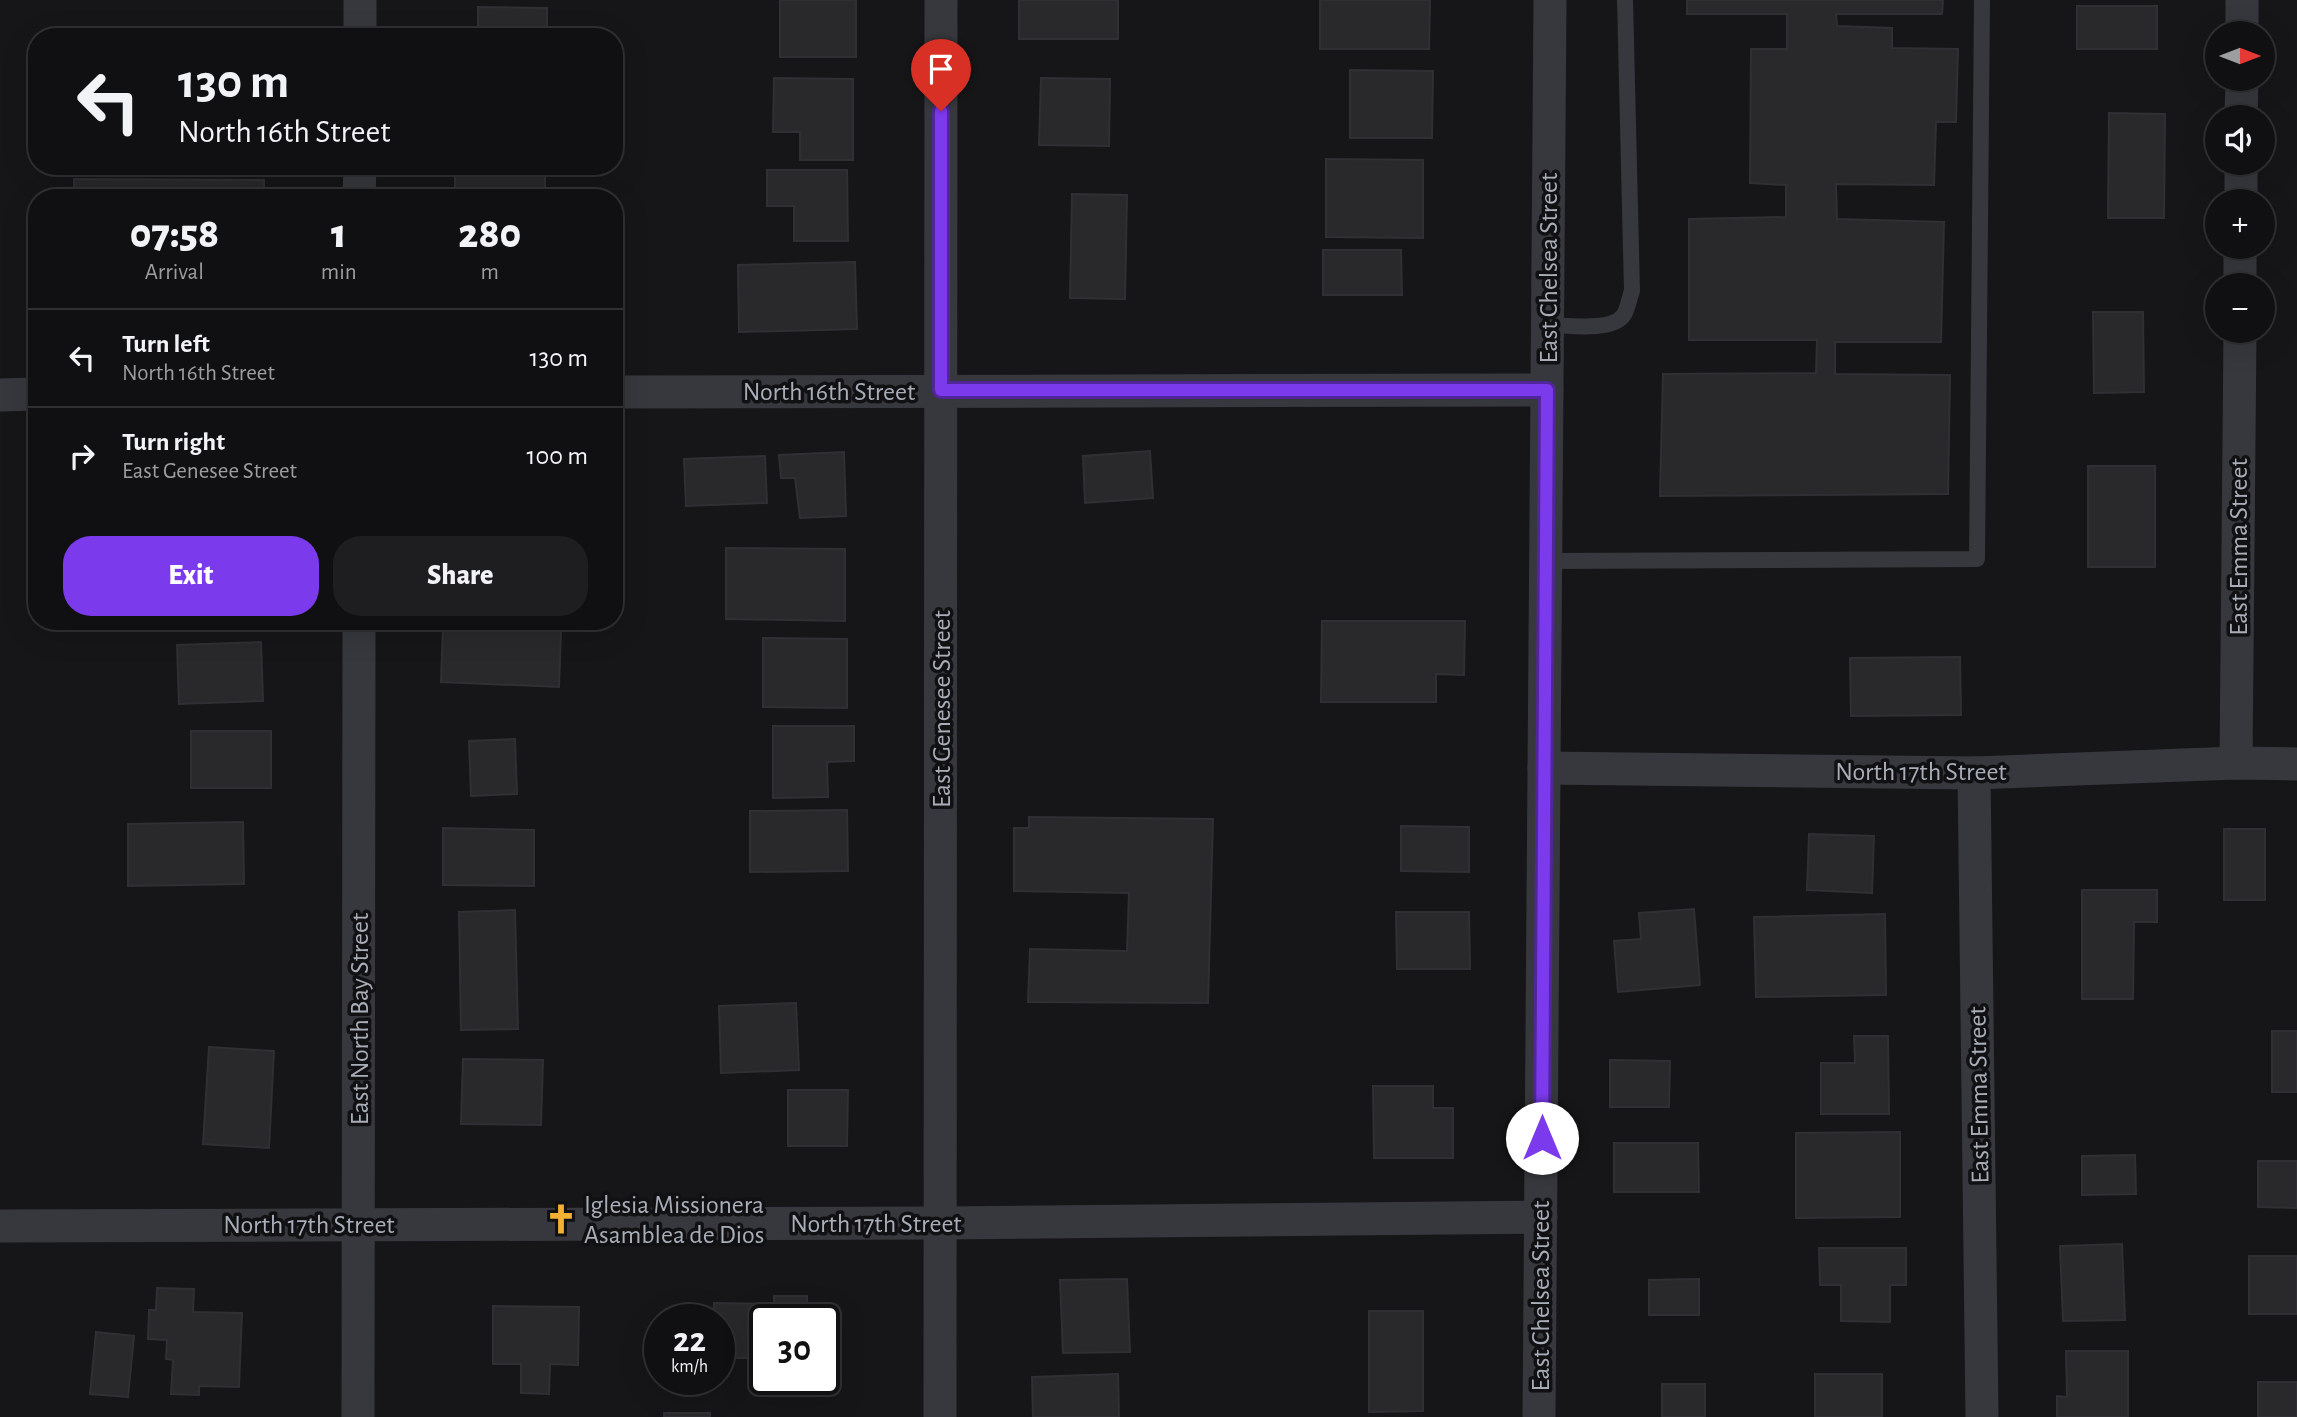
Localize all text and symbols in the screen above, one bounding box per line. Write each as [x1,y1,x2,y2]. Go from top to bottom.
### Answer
north arrow [2205,21,2275,91]
map controls [2205,21,2275,343]
pin [911,39,971,111]
icon: arrive [922,50,960,88]
icon: left [63,56,154,147]
text: 130 m [178,58,289,107]
button: sound [2205,105,2275,175]
text: North 16th Street [178,116,391,148]
street label: East Chelsea Street [1536,173,1562,363]
button: + [2205,189,2275,259]
text: 07:58 [130,213,219,255]
text: 1 [331,213,346,255]
text: 280 [458,213,521,255]
text: Arrival [145,261,204,284]
text: min [321,261,357,284]
text: m [481,261,499,284]
button: − [2205,273,2275,343]
text: Turn left [122,331,210,357]
icon: left [63,339,101,377]
text: 130 m [530,345,588,371]
text: North 16th Street [122,362,275,385]
street label: North 16th Street [743,379,915,405]
text: Turn right [122,429,225,455]
icon: right [63,437,101,475]
text: 100 m [527,443,588,469]
street label: East Emma Street [2226,458,2252,636]
text: East Genesee Street [122,460,297,483]
button: Exit [63,536,319,616]
button: Share [333,536,588,616]
street label: East Genesee Street [929,610,955,808]
street label: North 17th Street [1835,759,2007,785]
street label: East North Bay Street [347,913,373,1125]
street label: East Emma Street [1964,1006,1994,1184]
position arrow [1505,1101,1579,1175]
place label: Iglesia Missionera Asamblea de Dios [584,1192,765,1248]
street label: East Chelsea Street [1528,1201,1554,1391]
church icon: Iglesia Missionera Asamblea de Dios [544,1202,578,1236]
street label: North 17th Street [790,1211,962,1237]
street label: North 17th Street [223,1212,395,1238]
speed limit sign: 30 [749,1304,840,1395]
text: 22 [673,1323,706,1358]
text: km/h [671,1358,708,1376]

